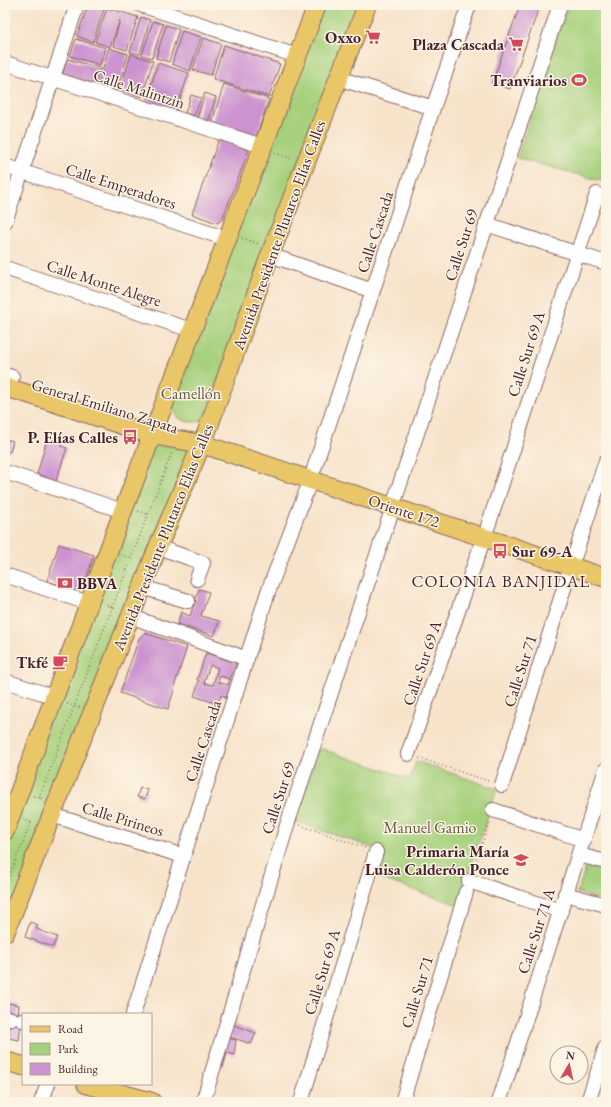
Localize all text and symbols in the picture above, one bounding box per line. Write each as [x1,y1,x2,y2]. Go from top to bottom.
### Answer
place label: Oxxo [325,27,361,48]
supermarket icon: Oxxo [364,28,382,46]
place label: Plaza Cascada [412,34,505,55]
supermarket icon: Plaza Cascada [507,35,525,53]
street label: Calle Malintzin [91,64,188,114]
place label: Tranviarios [490,70,567,91]
sports icon: Tranviarios [570,71,588,89]
street label: Avenida Presidente Plutarco Elías Calles [227,117,330,354]
street label: Calle Emperadores [63,158,179,214]
street label: Calle Cascada [352,188,398,276]
street label: Calle Sur 69 [439,206,483,284]
street label: Calle Monte Alegre [44,255,164,311]
street label: Calle Sur 69 A [502,308,550,400]
street label: General Emiliano Zapata [29,374,181,438]
park label: Camellón [161,383,222,404]
street label: Avenida Presidente Plutarco Elías Calles [107,420,218,655]
place label: P. Elías Calles [28,427,118,448]
bus stop icon: P. Elías Calles [121,428,139,446]
street label: Oriente 172 [366,490,443,532]
place label: Sur 69-A [512,541,573,562]
bus stop icon: Sur 69-A [491,542,509,560]
district label: COLONIA BANJIDAL [411,570,591,592]
place label: BBVA [77,573,118,594]
bank icon: BBVA [56,574,74,592]
street label: Calle Sur 69 A [398,617,447,708]
street label: Calle Sur 71 [498,632,542,710]
place label: Tkfé [16,652,48,673]
cafe icon: Tkfé [51,653,69,671]
street label: Calle Cascada [180,697,226,785]
street label: Calle Sur 69 [256,759,300,837]
street label: Calle Pirineos [80,797,166,841]
park label: Manuel Gamio [384,817,477,838]
place label: Primaria María Luisa Calderón Ponce [365,841,510,880]
school or university icon: Primaria María Luisa Calderón Ponce [512,851,530,869]
street label: Calle Sur 71 A [512,885,560,977]
street label: Calle Sur 69 A [299,926,345,1018]
street label: Calle Sur 71 [396,953,438,1031]
legend [22,1013,152,1085]
text: Road [58,1021,84,1037]
text: Park [58,1041,79,1057]
north arrow [549,1045,589,1085]
text: N [565,1048,576,1063]
text: Building [58,1061,99,1077]

